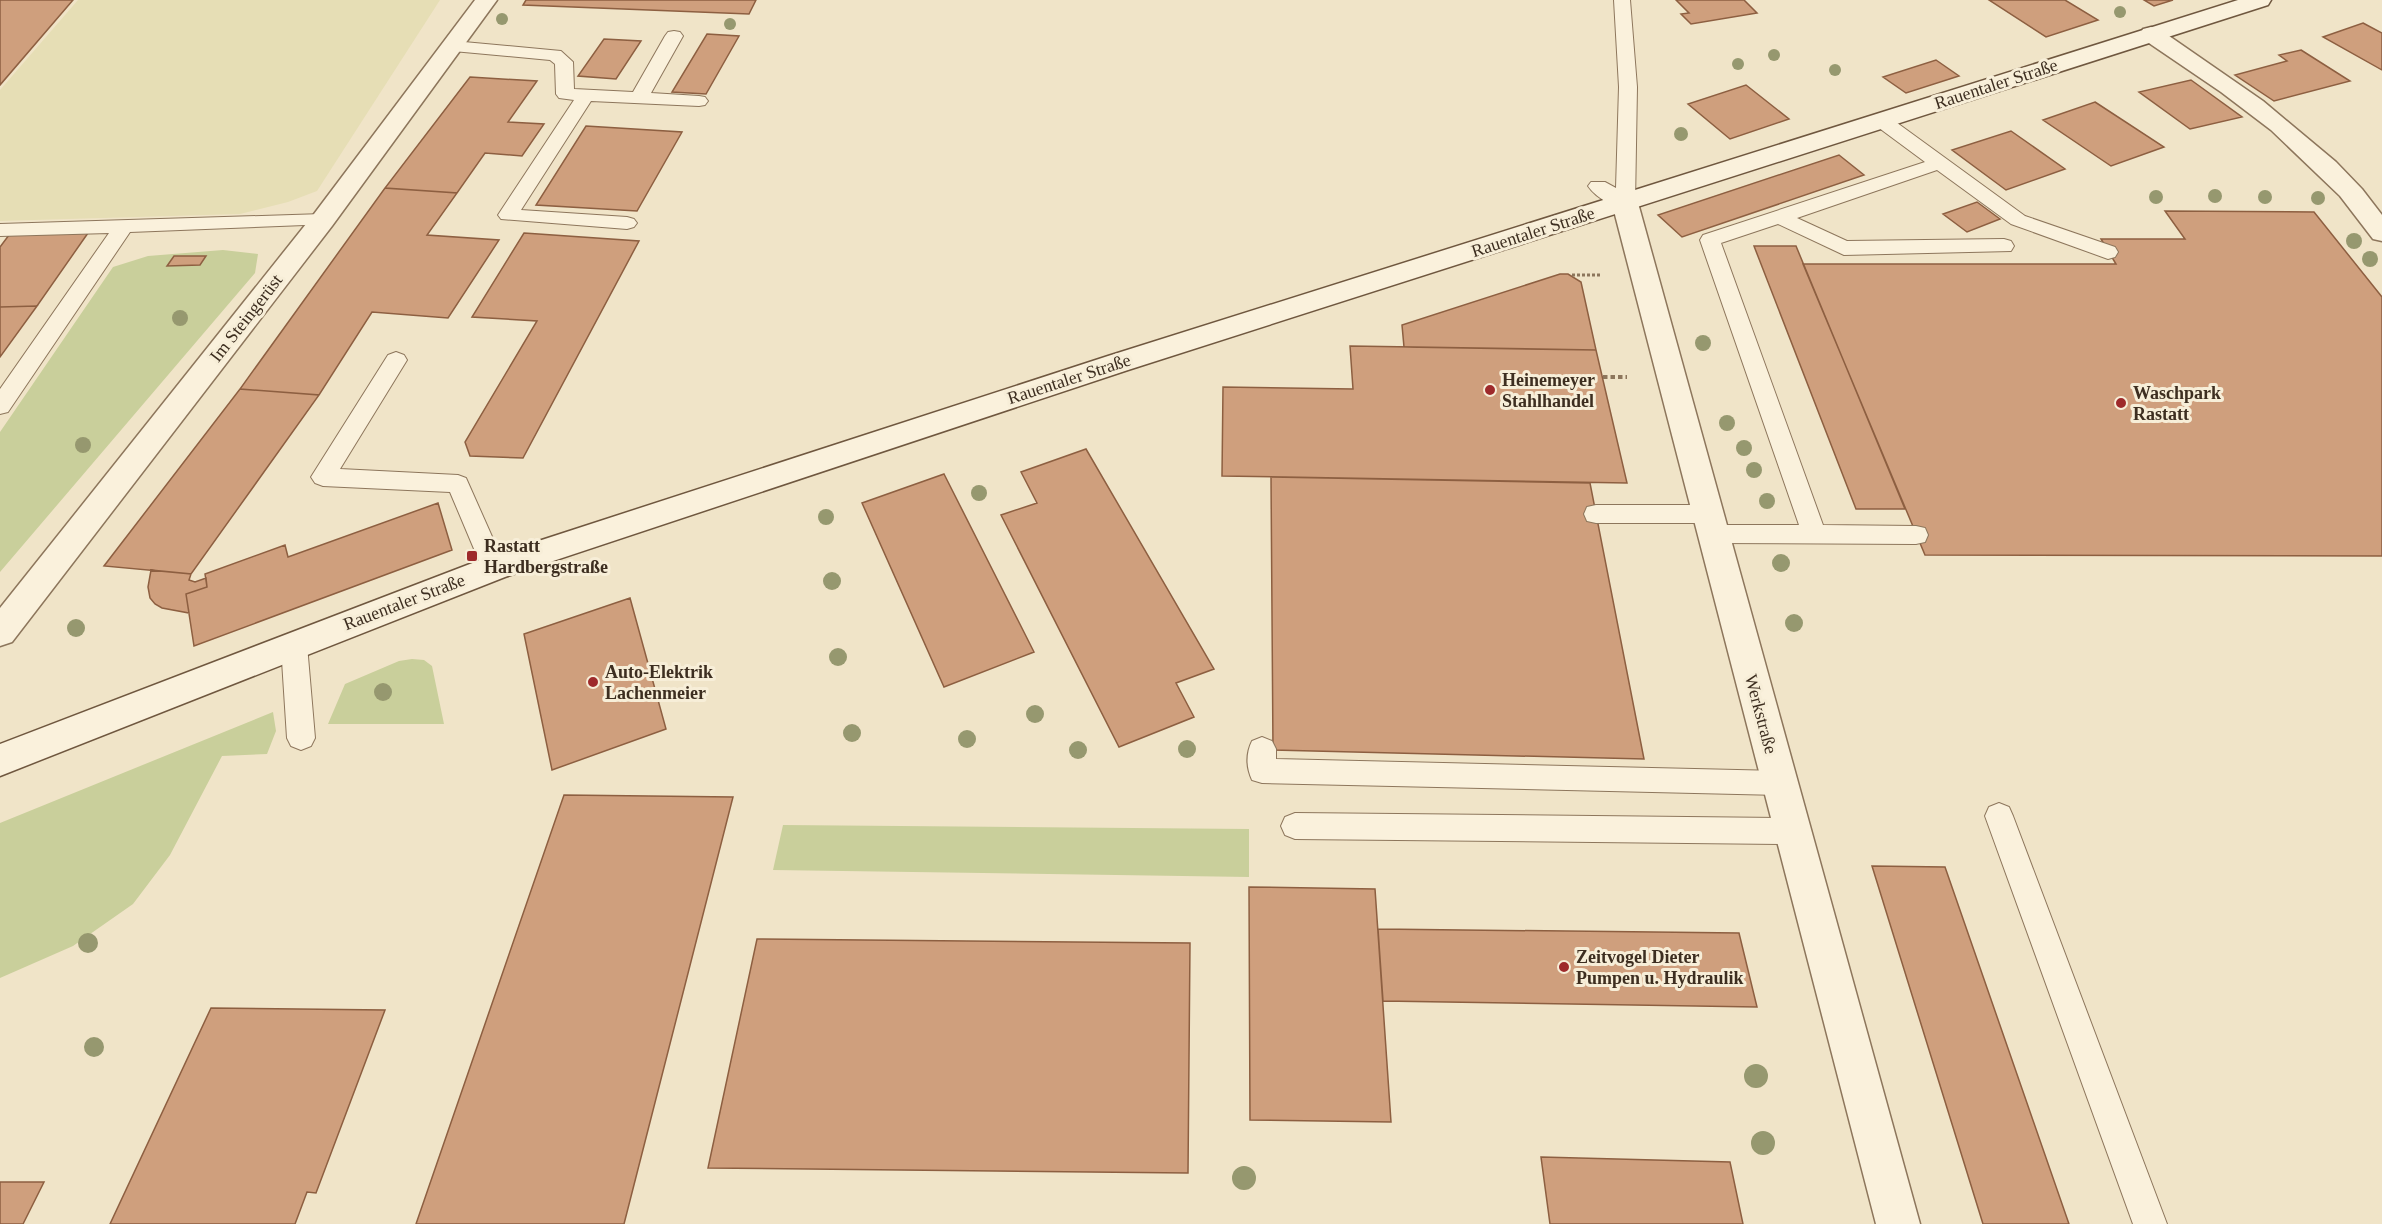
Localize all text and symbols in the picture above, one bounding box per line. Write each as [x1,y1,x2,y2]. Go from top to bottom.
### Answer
street label: Rauentaler Straße [1932,55,2060,113]
street label: Rauentaler Straße [1469,203,1597,261]
street label: Im Steingerüst [206,270,286,366]
street label: Rauentaler Straße [1005,350,1133,408]
place label: Heinemeyer Stahlhandel [1502,370,1595,411]
marker: Heinemeyer Stahlhandel [1483,383,1497,397]
place label: Waschpark Rastatt [2133,383,2221,424]
marker: Waschpark Rastatt [2114,396,2128,410]
place label: Rastatt Hardbergstraße [484,536,608,577]
marker: Rastatt Hardbergstraße [465,549,479,563]
street label: Rauentaler Straße [340,570,468,634]
place label: Auto-Elektrik Lachenmeier [605,662,713,703]
street label: Werkstraße [1741,672,1781,756]
marker: Auto-Elektrik Lachenmeier [586,675,600,689]
place label: Zeitvogel Dieter Pumpen u. Hydraulik [1576,947,1744,988]
marker: Zeitvogel Dieter Pumpen u. Hydraulik [1557,960,1571,974]

